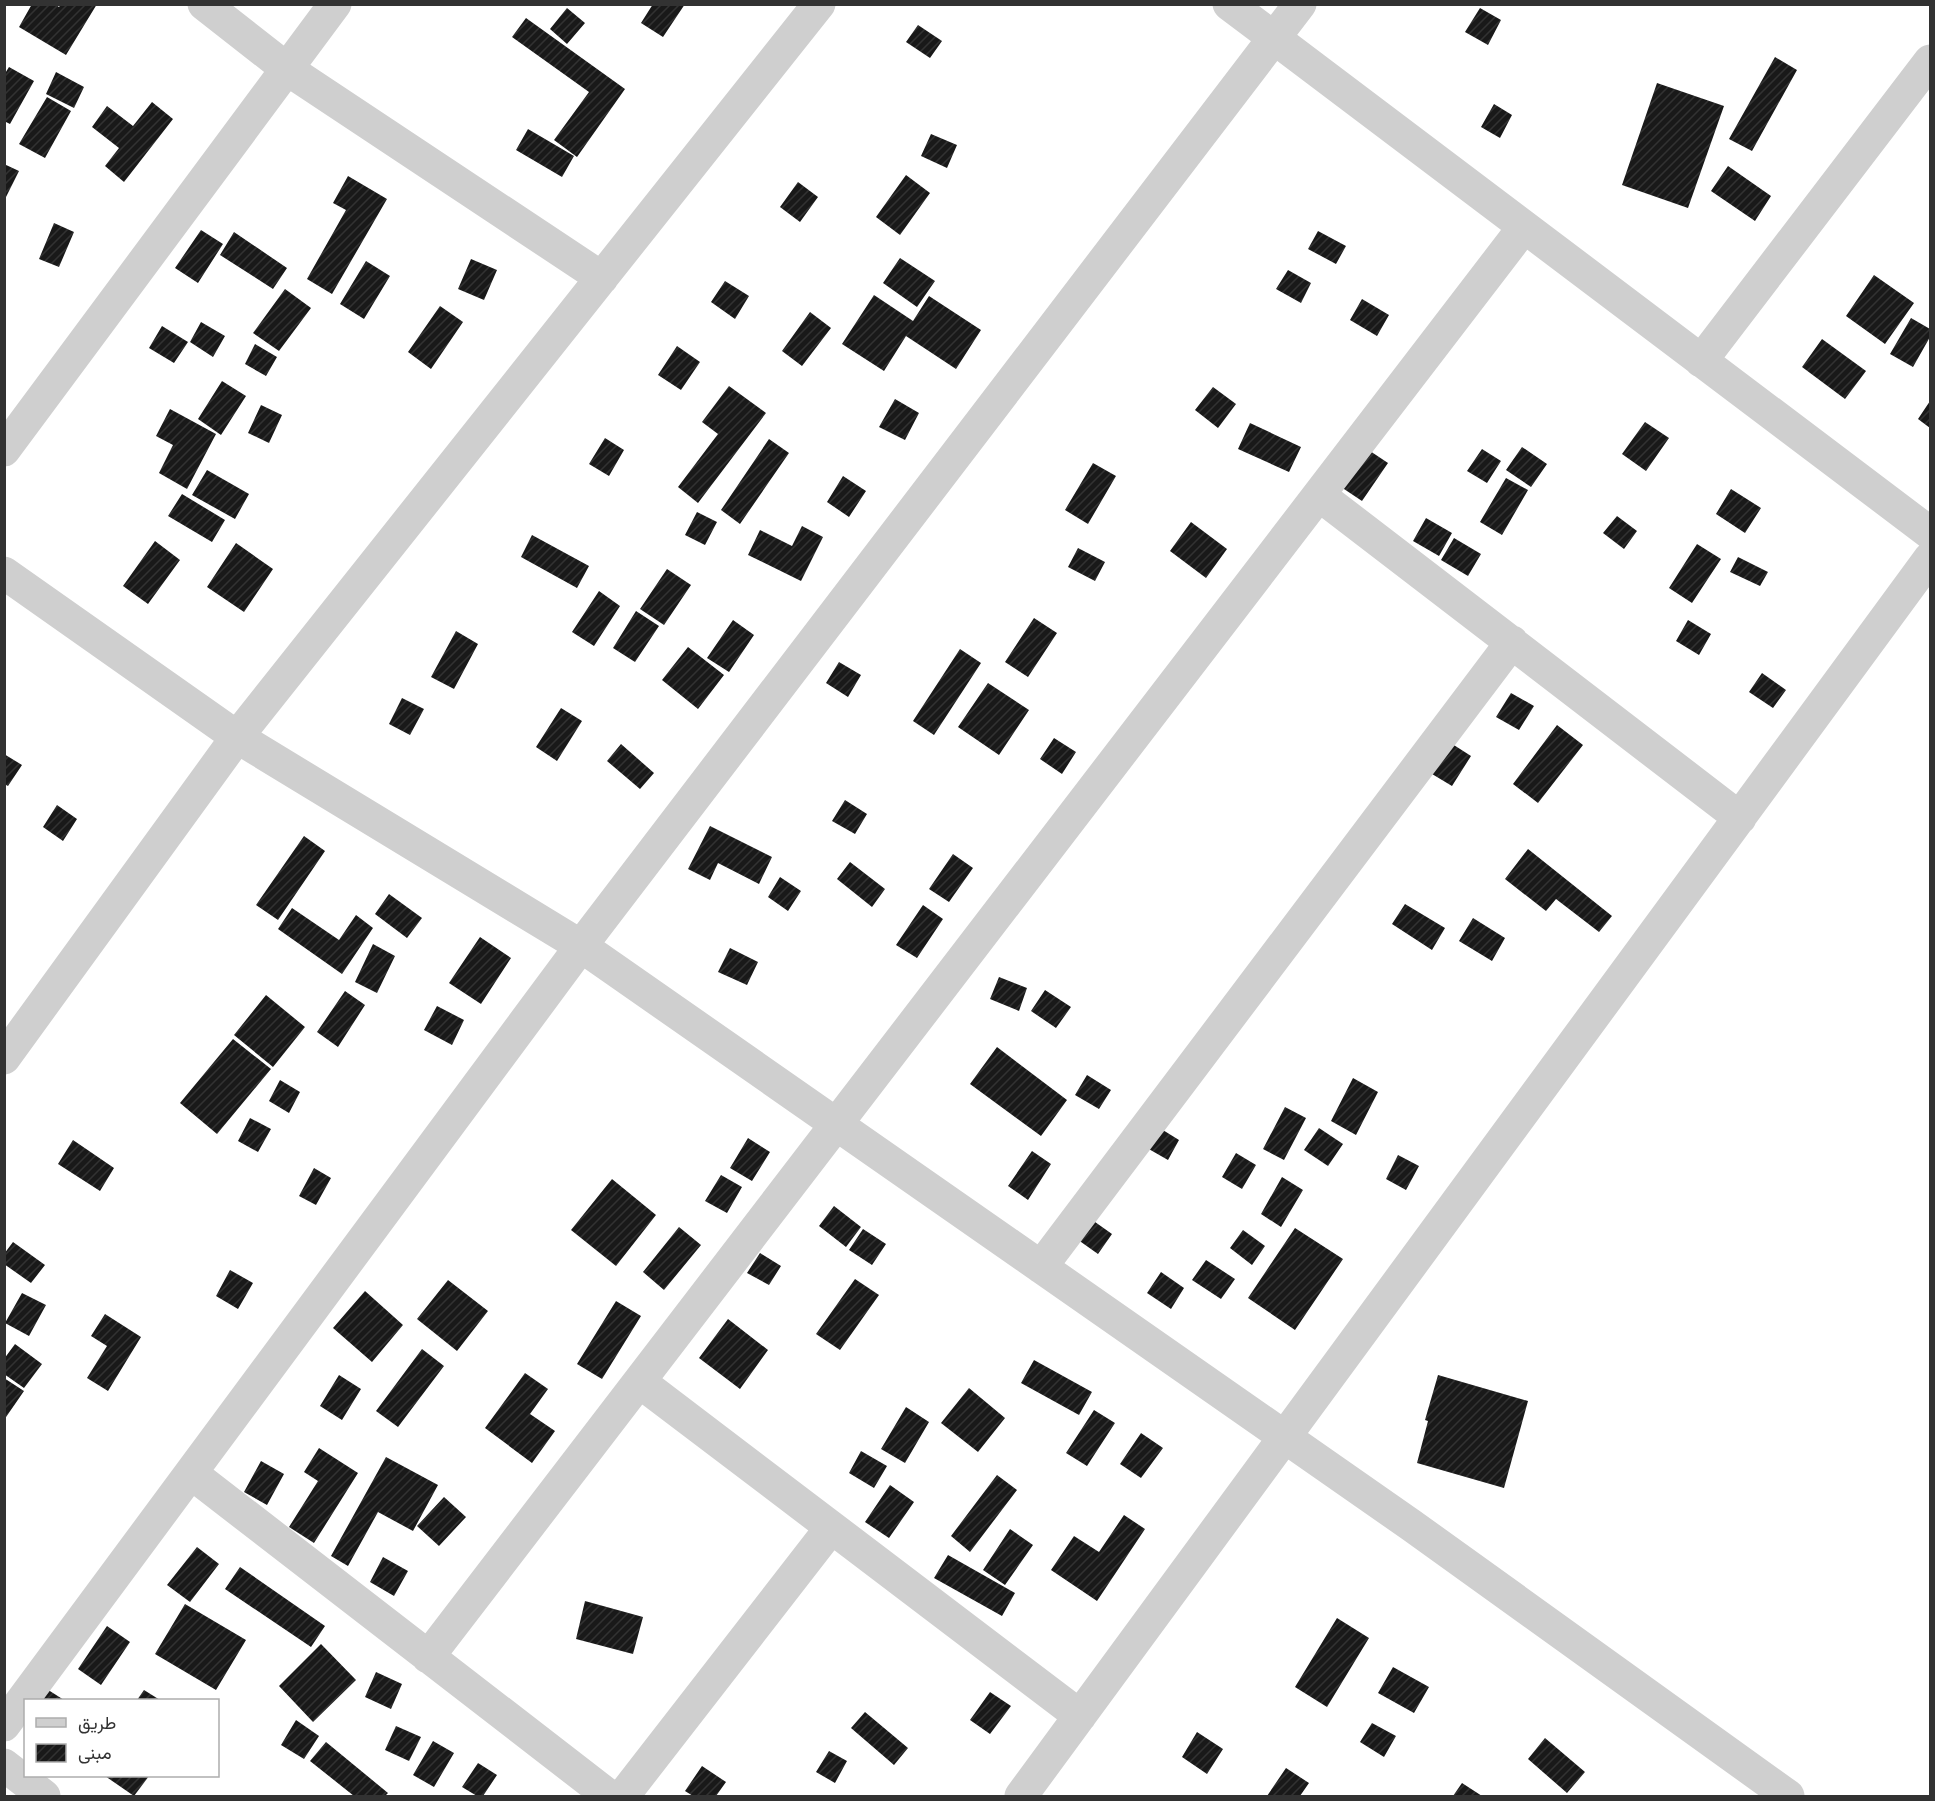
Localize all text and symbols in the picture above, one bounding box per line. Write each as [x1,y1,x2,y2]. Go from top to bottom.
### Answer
legend [24,1699,219,1777]
text: طريق [78,1711,116,1734]
text: مبنى [78,1741,112,1764]

